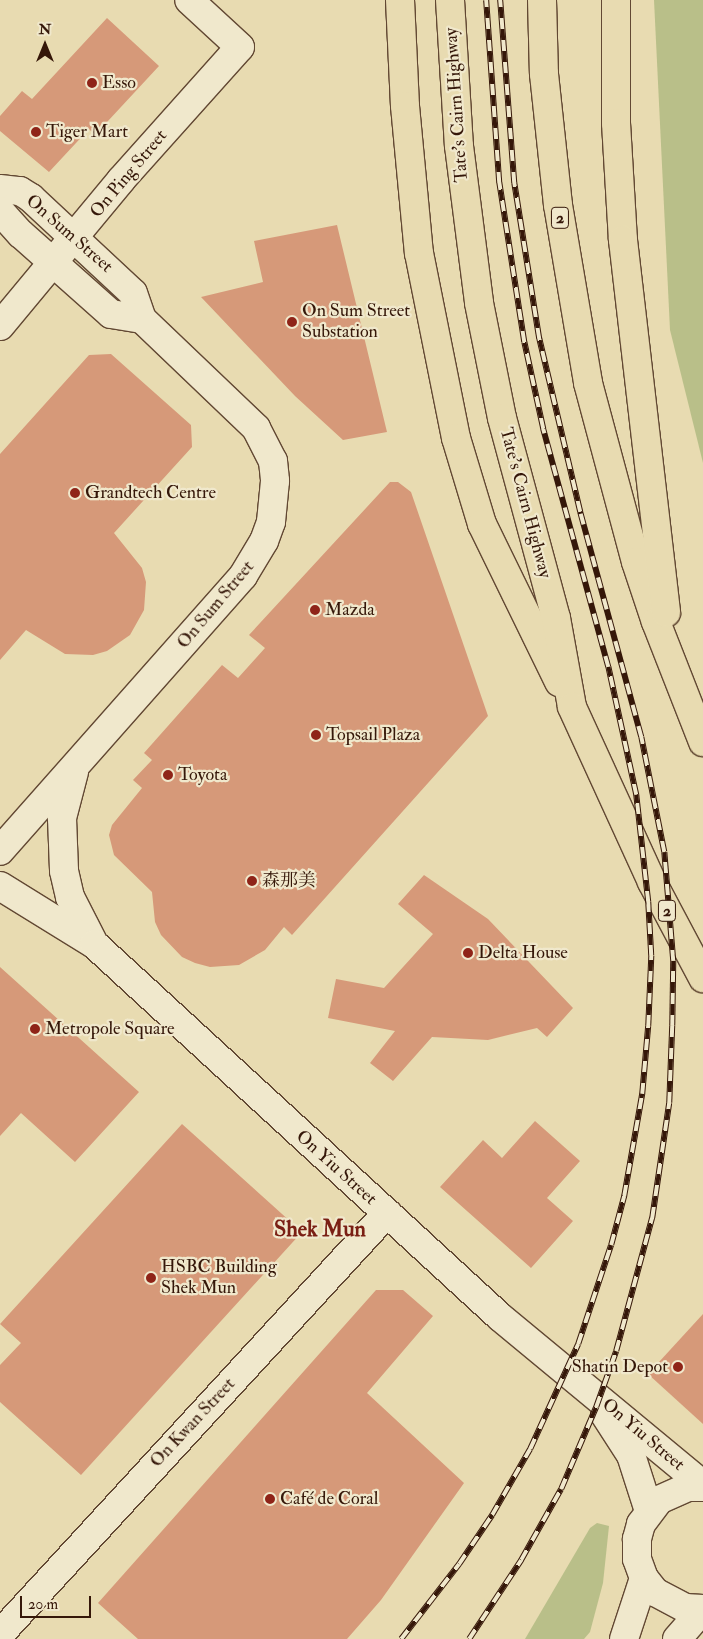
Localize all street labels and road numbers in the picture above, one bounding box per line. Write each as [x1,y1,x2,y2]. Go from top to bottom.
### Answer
street label: Tate's Cairn Highway [441,27,473,183]
street label: On Ping Street [86,126,172,222]
street label: On Sum Street [21,190,117,278]
road number: 2 [550,204,570,232]
street label: Tate's Cairn Highway [494,425,556,581]
street label: On Sum Street [173,557,259,653]
road number: 2 [657,898,677,924]
street label: On Yiu Street [291,1126,381,1210]
street label: On Kwan Street [146,1374,240,1472]
street label: On Yiu Street [597,1394,689,1476]

